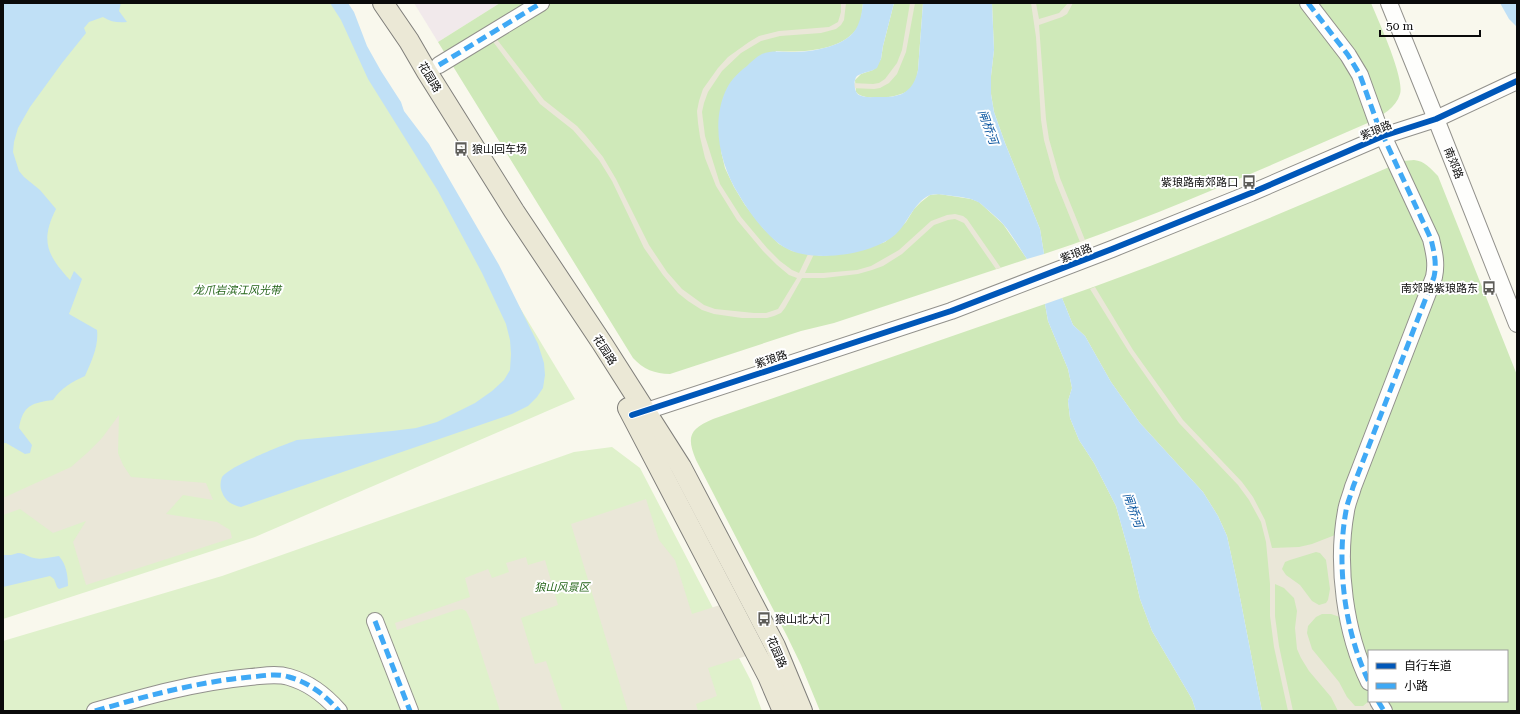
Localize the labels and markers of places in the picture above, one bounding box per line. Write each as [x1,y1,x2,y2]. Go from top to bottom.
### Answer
bus stop icon: 狼山回车场 [453,141,469,157]
place label: 狼山回车场 [472,143,527,156]
bus stop icon: 紫琅路南郊路口 [1241,174,1257,190]
place label: 紫琅路南郊路口 [1161,176,1238,189]
bus stop icon: 南郊路紫琅路东 [1481,280,1497,296]
place label: 南郊路紫琅路东 [1401,282,1478,295]
bus stop icon: 狼山北大门 [756,611,772,627]
place label: 狼山北大门 [775,613,830,626]

